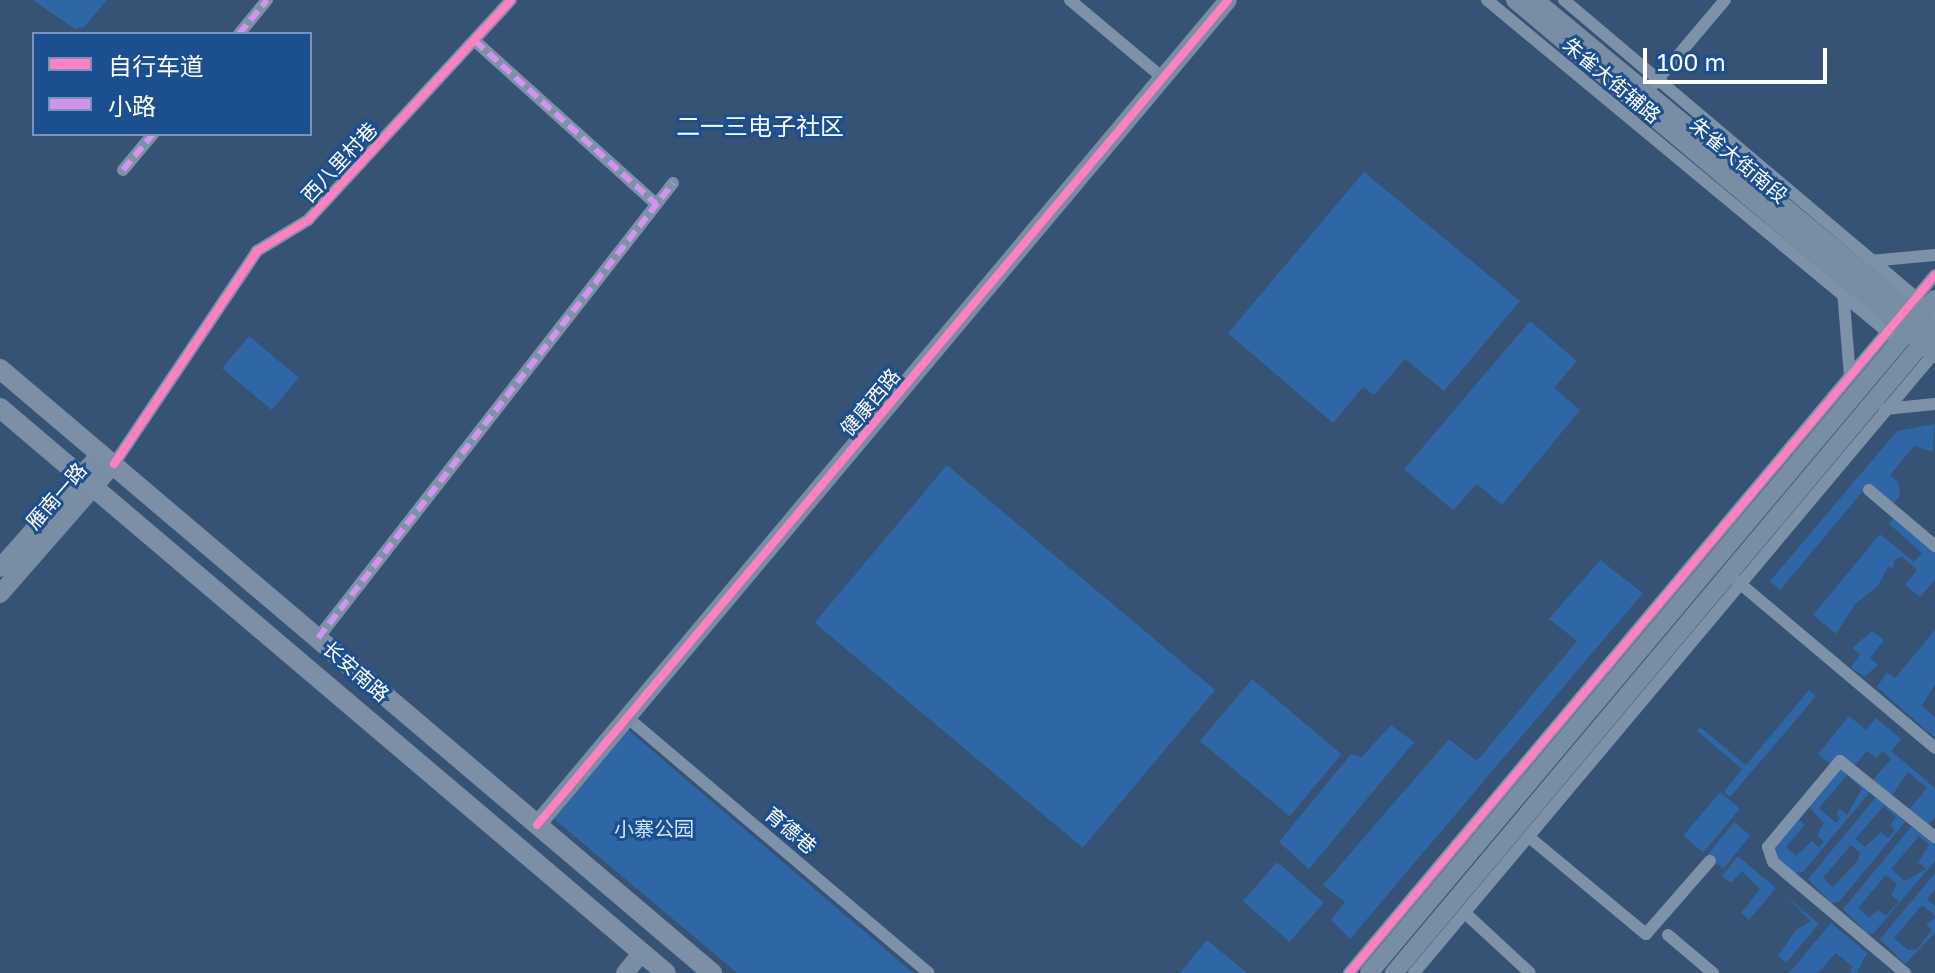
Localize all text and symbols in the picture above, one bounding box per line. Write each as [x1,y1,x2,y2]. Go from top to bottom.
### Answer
legend [32,32,312,136]
street label: 朱雀大街辅路 [1558,32,1666,128]
scale bar [1647,32,1831,82]
text: 100 m [1657,47,1726,76]
text: 自行车道 [108,51,204,80]
text: 小路 [108,91,156,120]
district label: 二一三电子社区 [676,112,844,140]
street label: 朱雀大街南段 [1685,112,1793,208]
street label: 西八里村巷 [296,117,382,207]
street label: 健康西路 [835,364,905,440]
street label: 雁南一路 [21,458,91,534]
street label: 长安南路 [318,636,394,706]
street label: 育德巷 [760,802,822,858]
park label: 小寨公园 [614,816,694,840]

